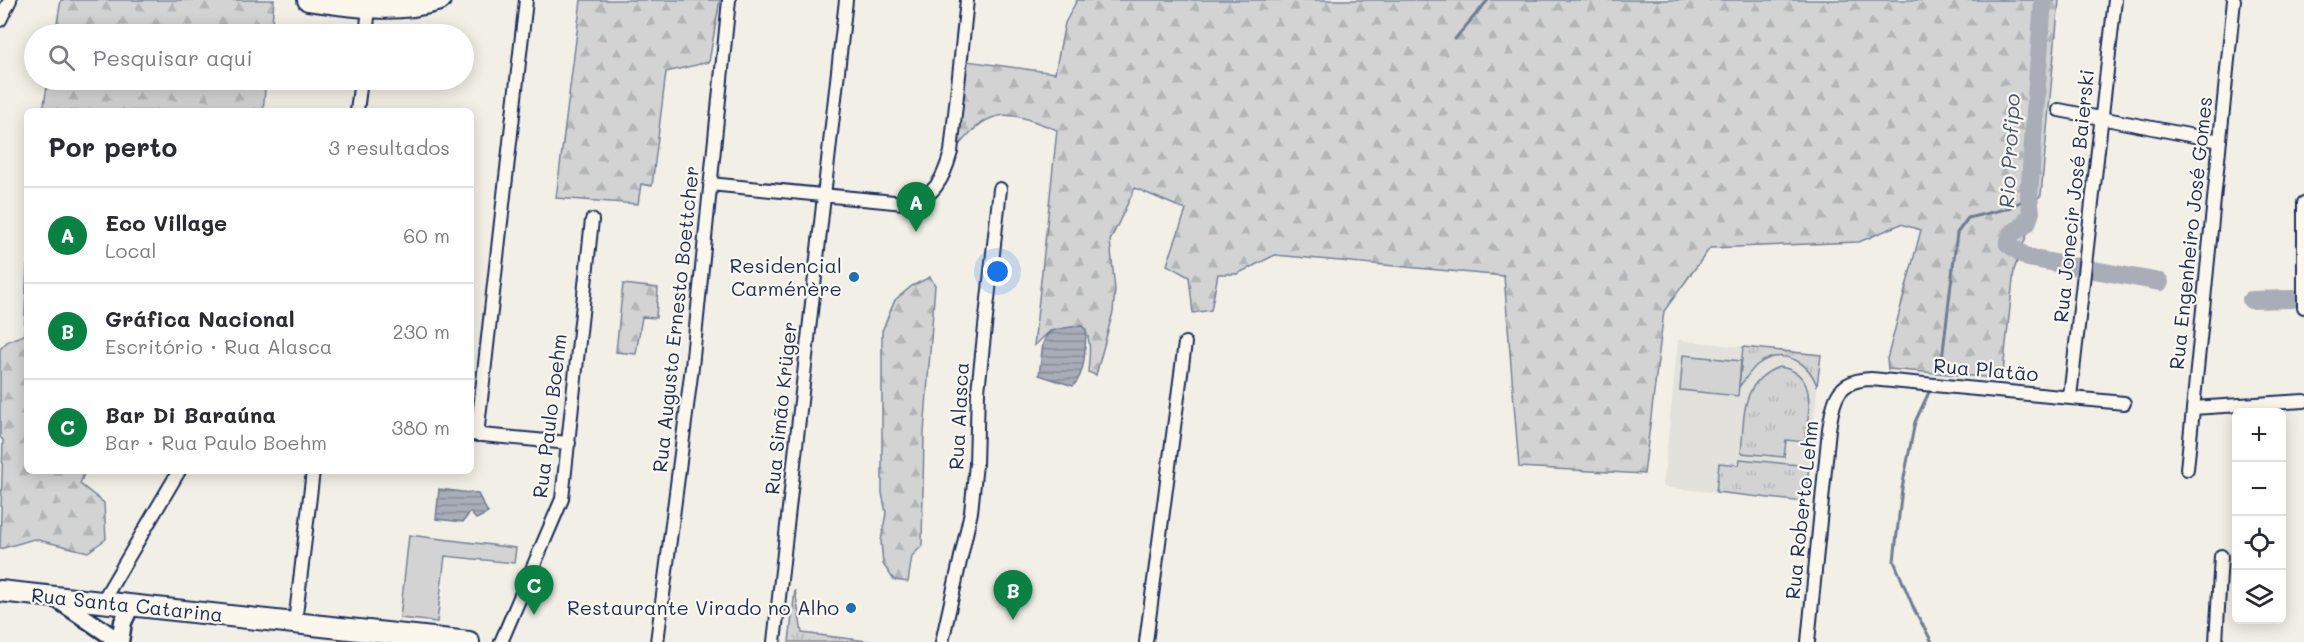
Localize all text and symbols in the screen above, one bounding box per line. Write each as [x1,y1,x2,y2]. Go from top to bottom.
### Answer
search box [24,24,474,90]
icon: search [45,41,78,74]
text: Pesquisar aqui [93,43,253,72]
street label: Rua Jonecir José Baierski [2047,68,2099,324]
water label: Rio Profipo [1992,93,2025,209]
street label: Rua Engenheiro José Gomes [2163,95,2217,371]
text: Por perto [48,130,177,164]
text: 3 resultados [328,134,450,160]
street label: Rua Augusto Ernesto Boettcher [646,164,704,474]
pin: A [896,182,936,232]
text: Eco Village [105,208,227,237]
text: A [61,222,74,248]
text: 60 m [403,222,450,248]
text: Local [105,237,157,263]
place label: Residencial Carménère [729,252,842,301]
your location [983,257,1012,286]
marker: Residencial Carménère [847,270,861,284]
text: Gráfica Nacional [105,304,295,333]
text: B [61,318,74,344]
text: 230 m [392,318,450,344]
street label: Rua Simão Krüger [758,320,802,496]
street label: Rua Paulo Boehm [526,332,572,500]
text: Escritório · Rua Alasca [105,333,332,359]
street label: Rua Platão [1932,351,2040,387]
street label: Rua Alasca [942,361,974,470]
text: Bar Di Baraúna [105,400,276,429]
map controls [2232,408,2286,624]
button: + [2232,408,2286,462]
text: C [60,414,75,440]
text: 380 m [392,414,450,440]
street label: Rua Roberto Lehm [1779,419,1823,601]
text: Bar · Rua Paulo Boehm [105,429,327,455]
button: − [2232,462,2286,516]
button: locate [2232,516,2286,570]
pin: C [514,566,554,615]
pin: B [994,570,1032,620]
button: layers [2232,570,2286,624]
street label: Rua Santa Catarina [30,581,224,627]
place label: Restaurante Virado no Alho [567,594,839,620]
marker: Restaurante Virado no Alho [844,601,858,615]

